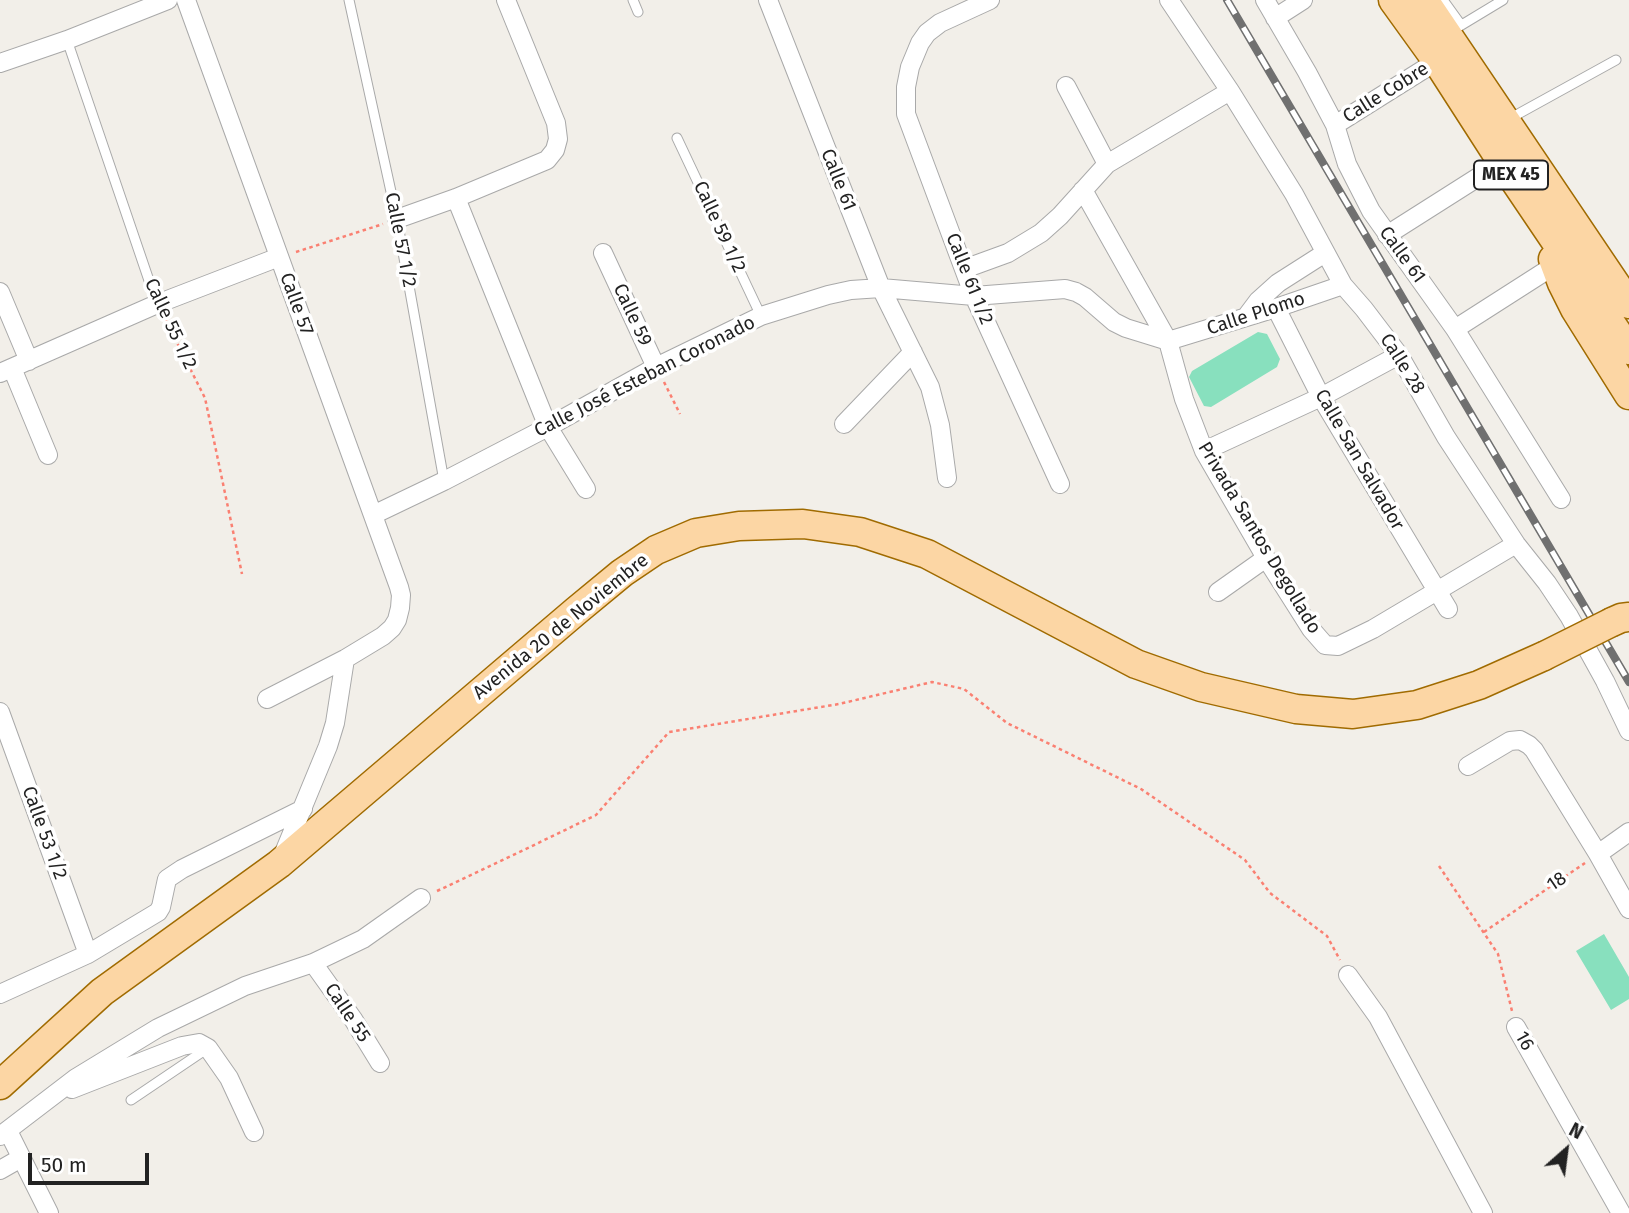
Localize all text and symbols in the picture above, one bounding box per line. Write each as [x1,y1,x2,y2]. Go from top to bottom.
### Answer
street label: Calle Cobre [1339,58,1433,128]
street label: Calle 61 [815,146,861,214]
road number: MEX 45 [1474,160,1548,190]
street label: Calle 59 1/2 [688,178,750,276]
street label: Calle 57 1/2 [380,191,420,289]
street label: Calle 61 [1374,222,1430,288]
street label: Calle 61 1/2 [940,230,998,328]
street label: Calle 57 [274,270,318,338]
street label: Calle 55 1/2 [139,275,201,373]
street label: Calle 59 [608,280,656,350]
street label: Calle Plomo [1204,287,1308,341]
street label: Calle José Esteban Coronado [531,311,759,443]
street label: Calle 28 [1375,330,1429,398]
street label: Calle San Salvador [1309,385,1409,535]
street label: Privada Santos Degollado [1193,438,1325,638]
street label: Avenida 20 de Noviembre [469,549,653,705]
street label: Calle 53 1/2 [17,783,71,883]
street label: 18 [1543,867,1571,897]
street label: Calle 55 [319,979,375,1047]
street label: 16 [1510,1028,1538,1054]
north arrow [1531,1115,1601,1185]
text: N [1565,1118,1587,1144]
scale bar [32,1140,152,1184]
text: 50 m [41,1152,87,1178]

